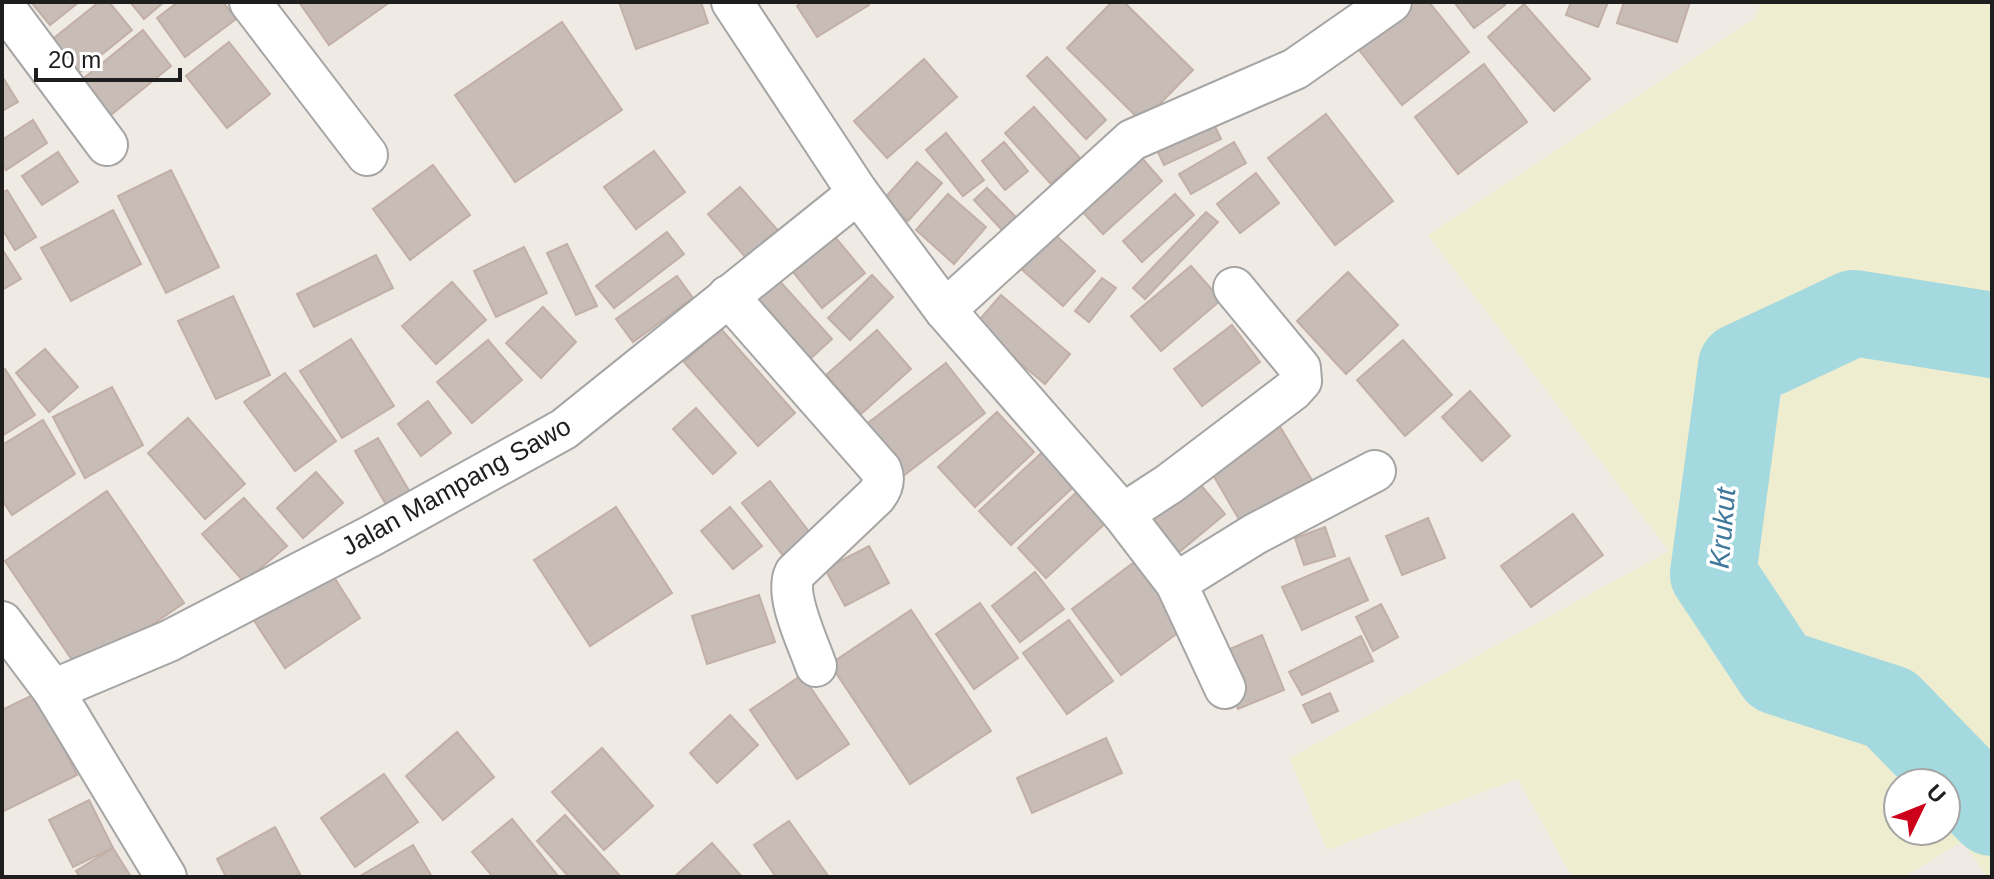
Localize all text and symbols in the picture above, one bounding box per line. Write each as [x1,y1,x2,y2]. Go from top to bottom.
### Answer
scale bar [36,32,180,82]
text: 20 m [48,46,101,73]
street label: Jalan Mampang Sawo [336,411,576,561]
water label: Krukut [1704,485,1742,570]
north arrow [1882,767,1962,847]
text: U [1922,779,1951,808]

